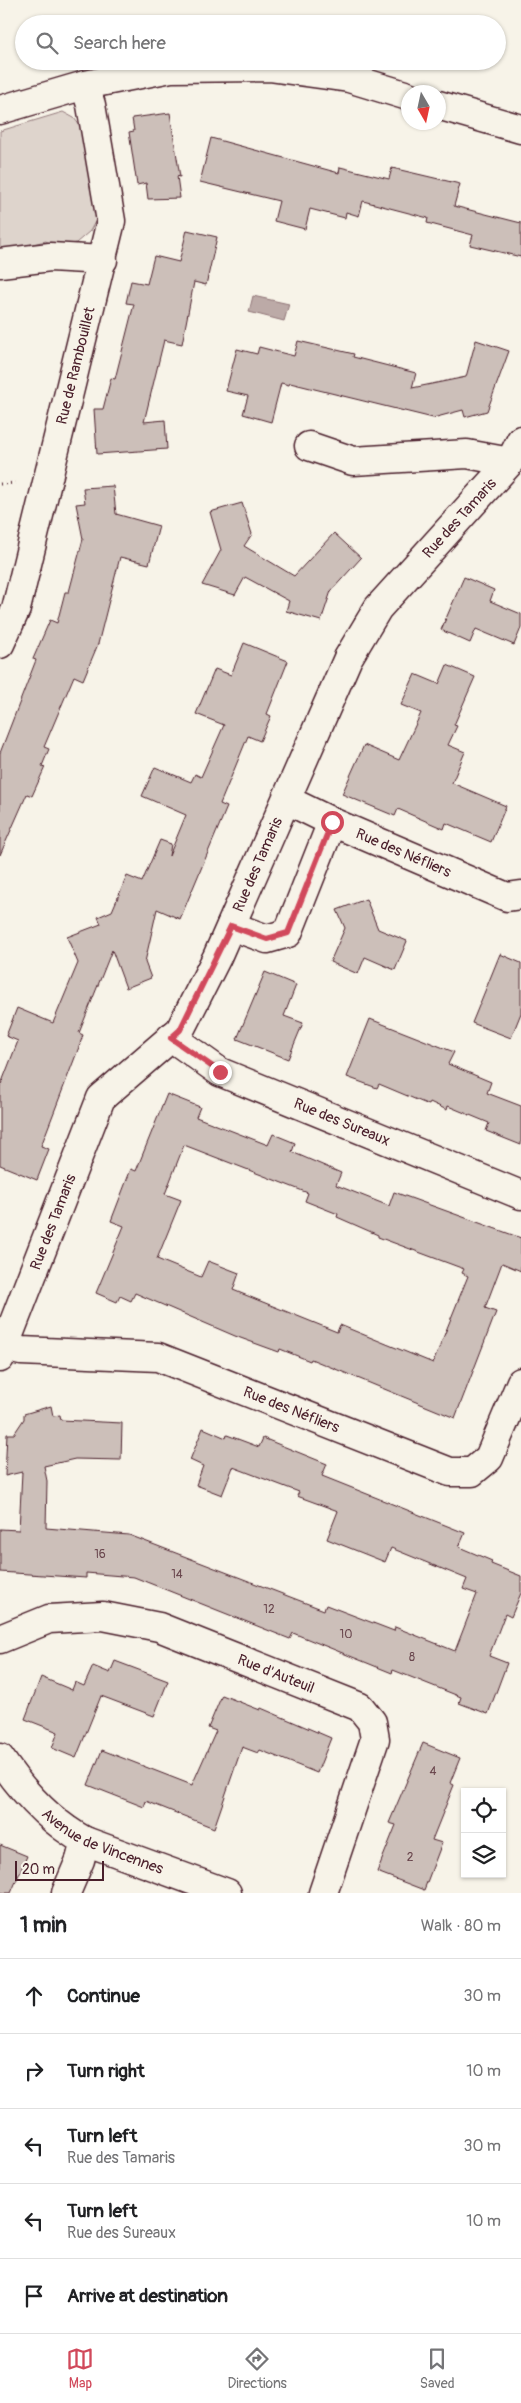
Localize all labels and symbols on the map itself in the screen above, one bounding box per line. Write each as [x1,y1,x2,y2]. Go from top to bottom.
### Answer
north arrow [401,85,446,130]
street label: Rue de Rambouillet [53,304,100,427]
street label: Rue des Tamaris [419,474,501,562]
route start [321,811,344,834]
street label: Rue des Tamaris [229,814,287,915]
street label: Rue des Néfliers [353,824,454,882]
route end [209,1061,232,1084]
street label: Rue des Sureaux [291,1094,393,1150]
street label: Rue des Tamaris [26,1171,81,1273]
street label: Rue des Néfliers [240,1383,342,1438]
house number: 16 [94,1547,106,1562]
house number: 14 [171,1567,183,1582]
house number: 12 [263,1602,275,1617]
house number: 10 [340,1627,352,1642]
street label: Rue d'Auteuil [235,1650,317,1698]
house number: 8 [409,1650,415,1665]
house number: 4 [430,1764,437,1779]
street label: Avenue de Vincennes [37,1804,166,1879]
house number: 2 [407,1850,414,1865]
scale bar [15,1858,104,1881]

